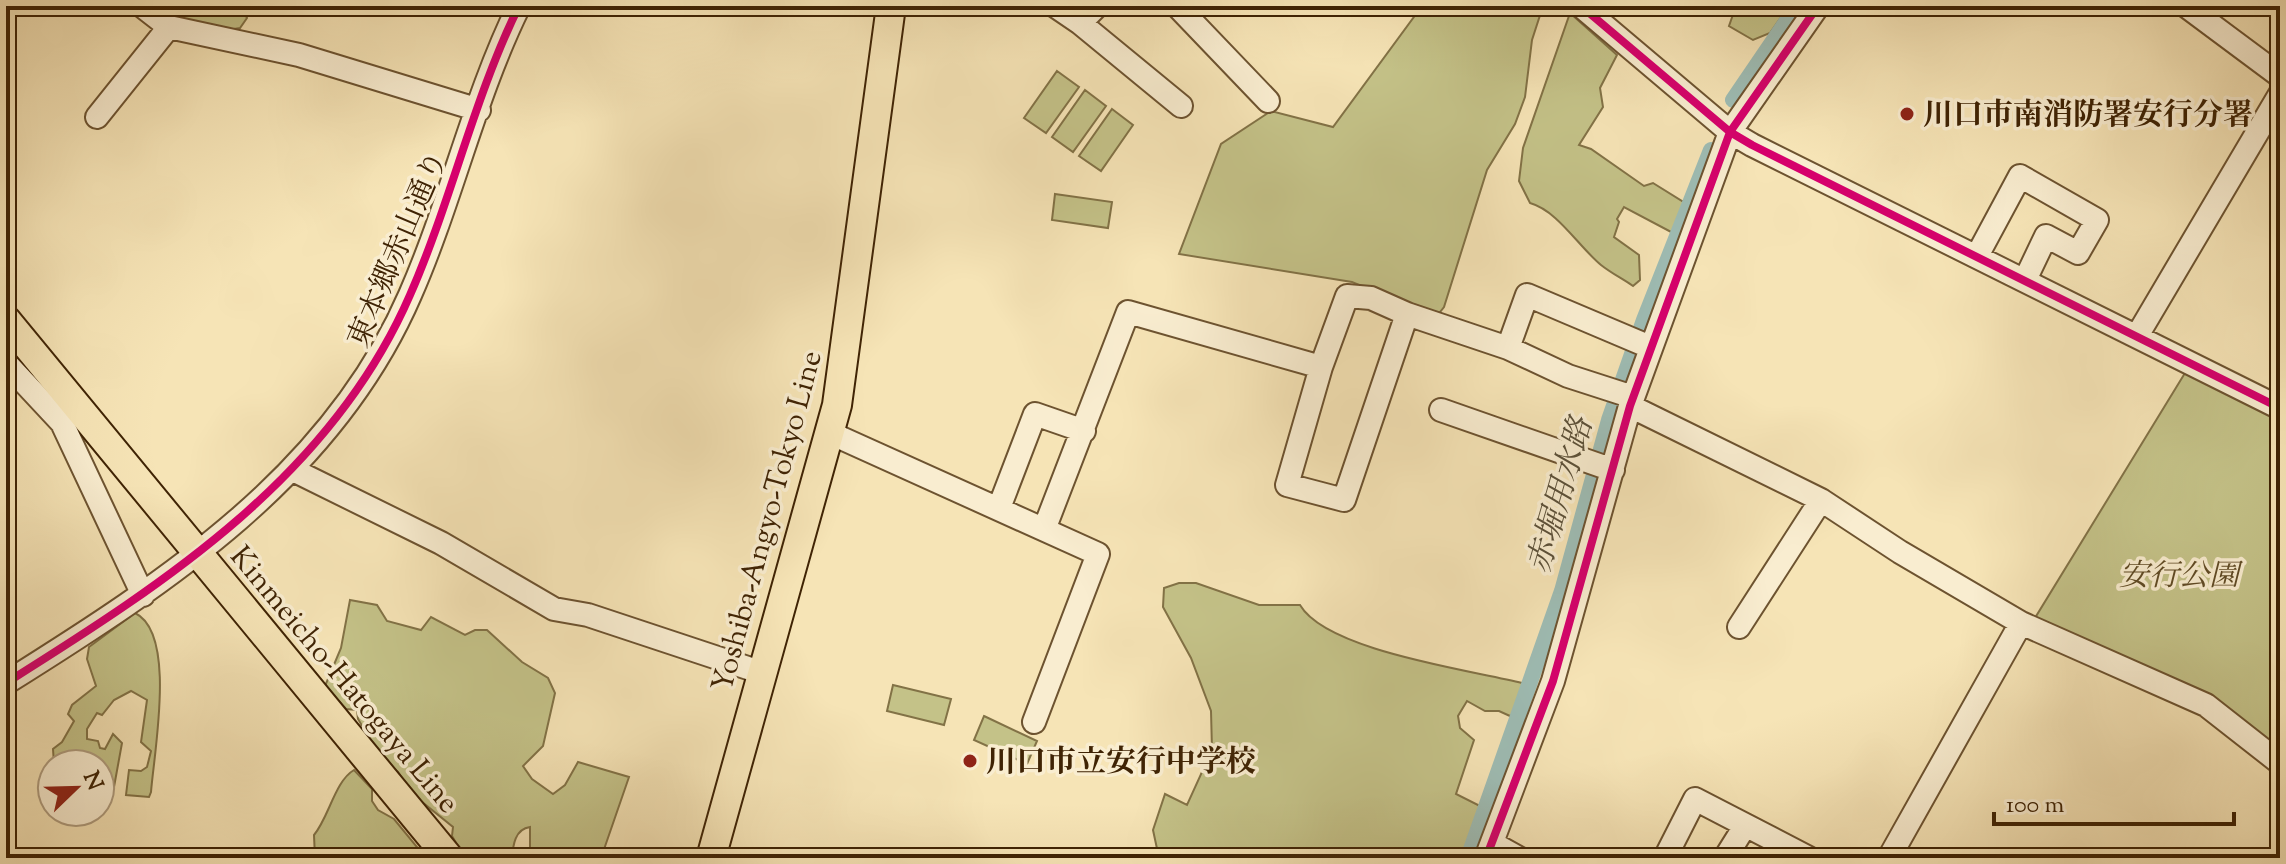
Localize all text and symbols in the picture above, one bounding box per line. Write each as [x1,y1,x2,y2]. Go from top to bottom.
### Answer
place label: 川口市南消防署安行分署 [1923,95,2253,138]
marker: 川口市南消防署安行分署 [1898,105,1916,123]
street label: 東本郷赤山通り [338,145,460,355]
street label: Yoshiba-Angyo-Tokyo Line [702,346,835,697]
water label: 赤堀用水路 [1518,411,1607,579]
street label: Kinmeicho-Hatogaya Line [218,538,468,824]
park label: 安行公園 [2119,556,2244,599]
place label: 川口市立安行中学校 [986,742,1256,785]
north arrow [36,748,116,828]
marker: 川口市立安行中学校 [961,752,979,770]
text: N [73,767,110,796]
scale bar [1994,776,2234,826]
text: 100 m [2006,789,2064,823]

